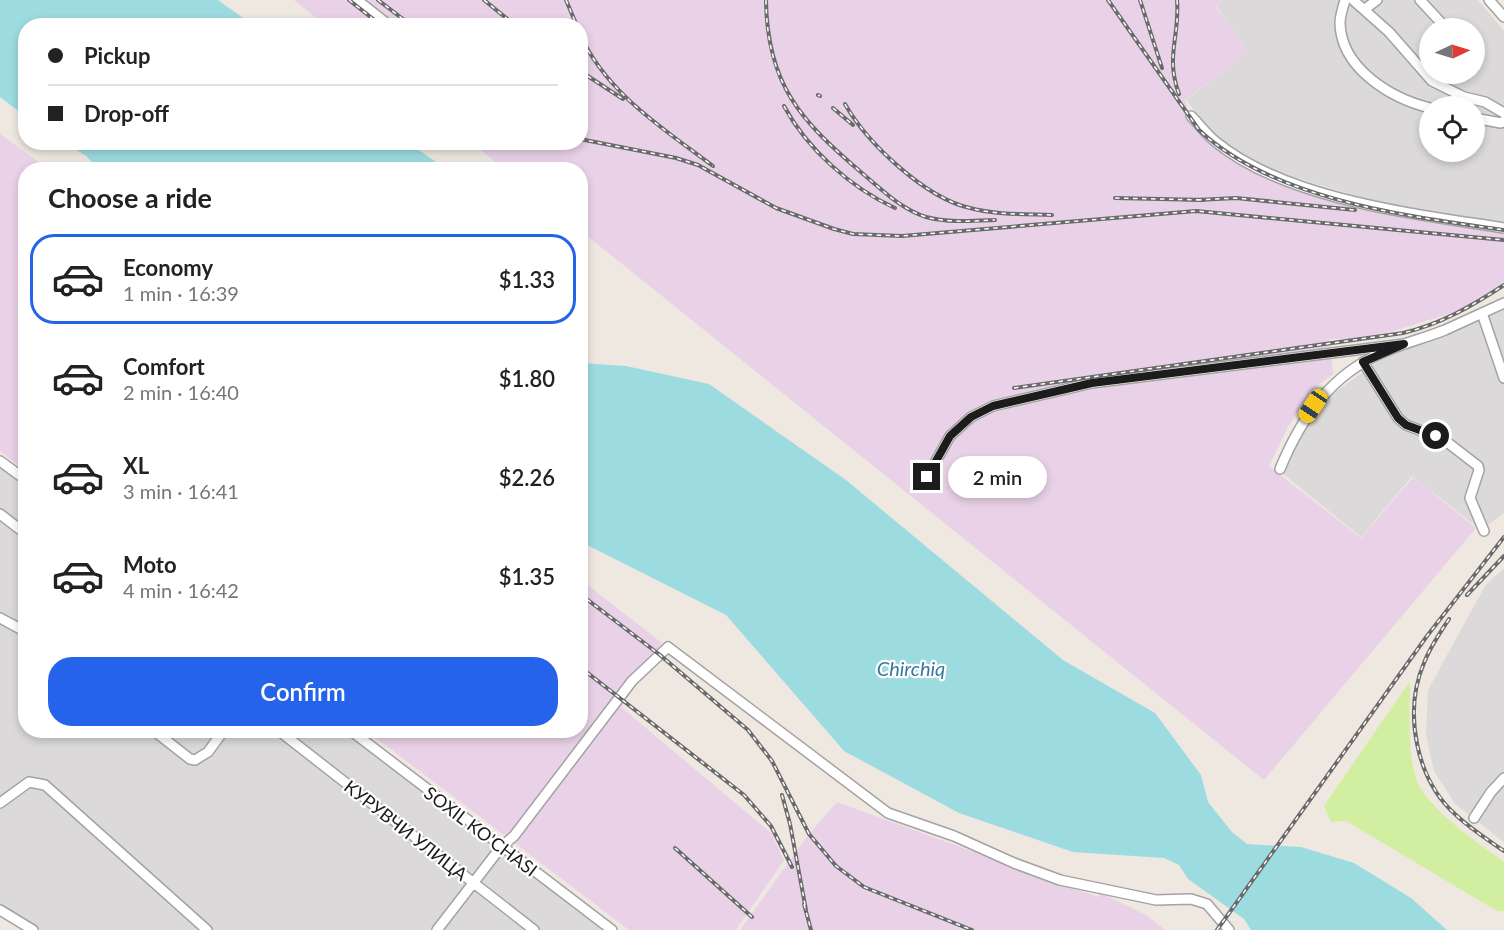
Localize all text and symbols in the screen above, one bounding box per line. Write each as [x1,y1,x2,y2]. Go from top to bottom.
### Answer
north arrow [1419,18,1485,84]
map controls [1419,18,1485,162]
text: Pickup [84,42,150,69]
button: locate [1419,96,1485,162]
text: Drop-off [84,100,169,127]
text: Choose a ride [48,181,212,214]
icon: car [51,252,105,306]
text: Economy [123,254,213,281]
text: $1.33 [499,266,555,293]
text: 1 min · 16:39 [123,281,239,305]
icon: car [51,351,105,405]
text: Comfort [123,353,205,380]
text: $1.80 [499,365,555,392]
text: 2 min · 16:40 [123,380,239,404]
car [1295,386,1331,426]
route start [1422,422,1449,449]
icon: car [51,450,105,504]
text: XL [123,452,149,479]
callout: 2 min [948,456,1047,498]
route end [913,463,940,490]
text: $2.26 [499,464,555,491]
text: 2 min [973,465,1022,489]
text: 3 min · 16:41 [123,479,239,503]
icon: car [51,549,105,603]
text: Moto [123,551,177,578]
text: $1.35 [499,563,555,590]
text: 4 min · 16:42 [123,578,239,602]
water label: Chirchiq [877,656,945,680]
button: Confirm [48,657,558,726]
street label: КУРУВЧИ УЛИЦА [340,775,473,886]
street label: SOXIL KO'CHASI [420,781,542,881]

